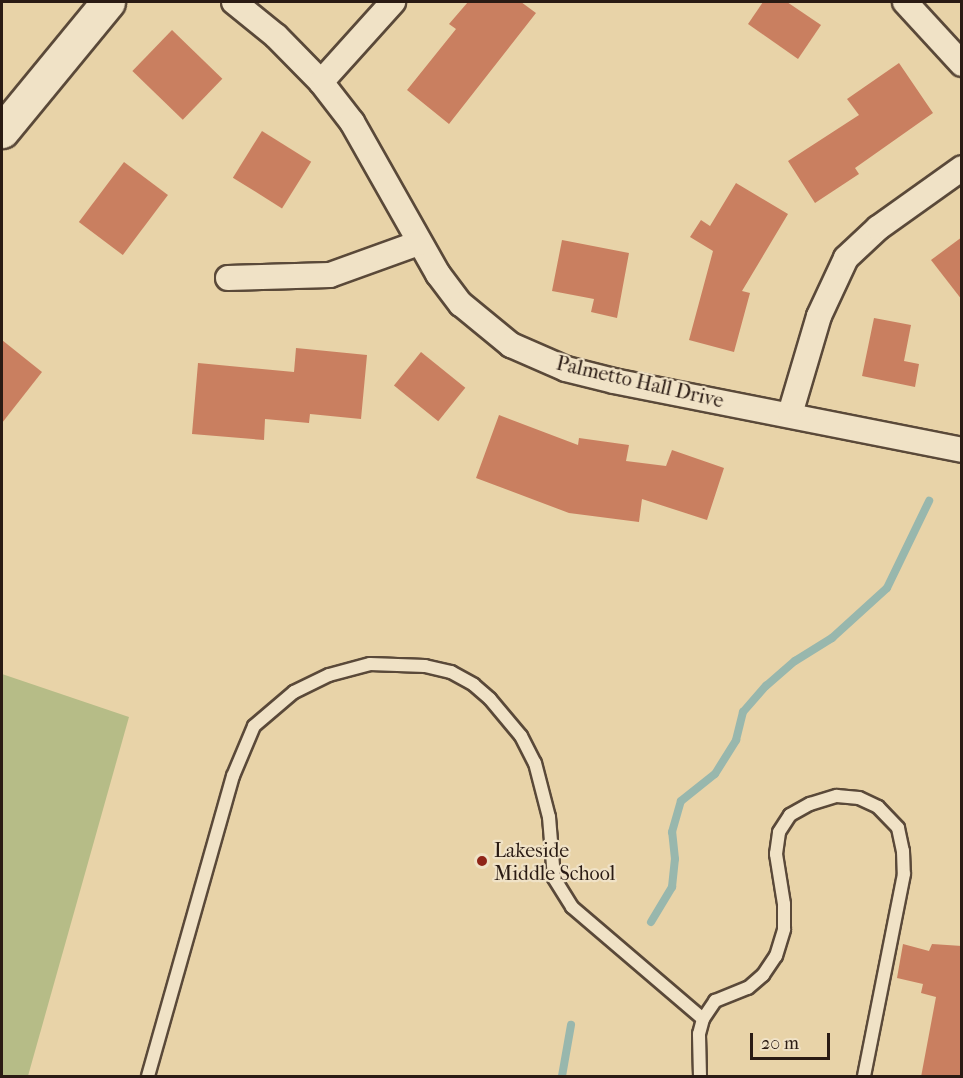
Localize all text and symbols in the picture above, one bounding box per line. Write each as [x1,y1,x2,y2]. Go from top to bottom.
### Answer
street label: Palmetto Hall Drive [554,351,726,413]
place label: Lakeside Middle School [494,838,615,885]
marker: Lakeside Middle School [475,854,489,868]
scale bar [753,1021,832,1059]
text: 20 m [761,1033,799,1054]

